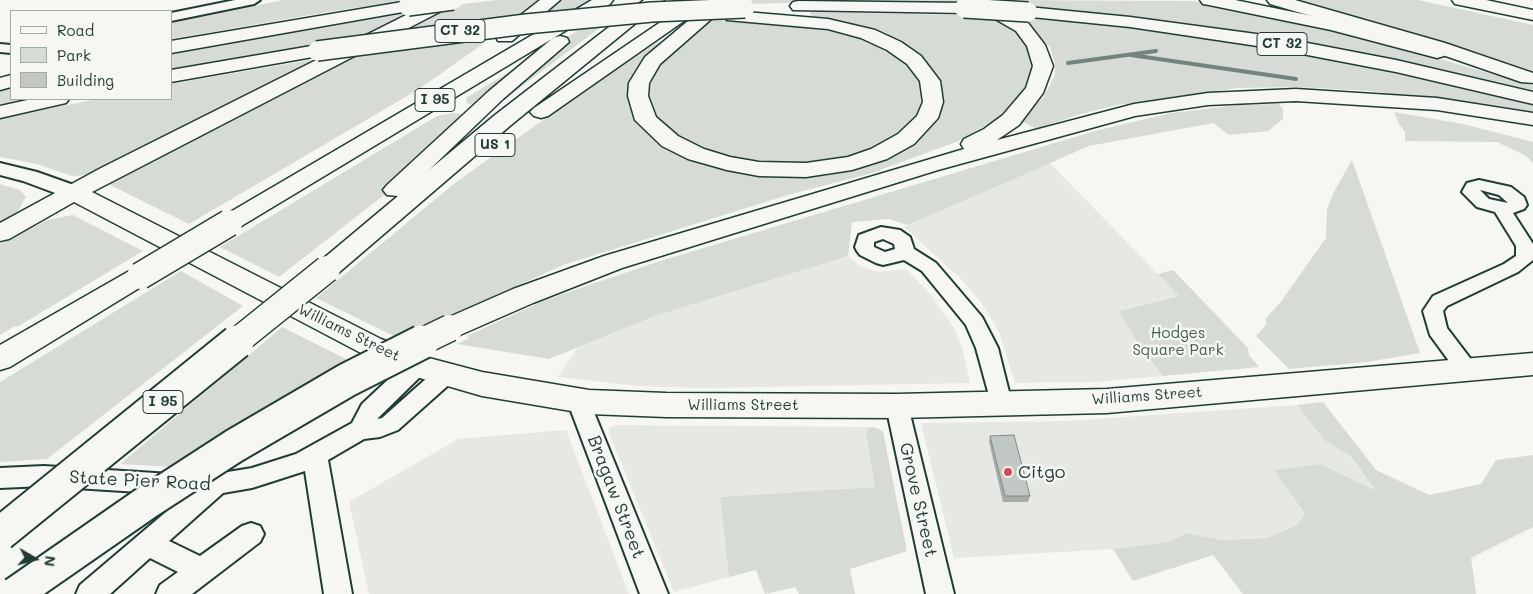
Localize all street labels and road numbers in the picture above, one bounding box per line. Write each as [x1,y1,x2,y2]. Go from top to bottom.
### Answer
road number: CT 32 [435,20,485,42]
road number: CT 32 [1257,33,1307,56]
road number: I 95 [415,88,455,112]
road number: US 1 [475,134,515,156]
street label: Williams Street [295,301,403,365]
street label: Williams Street [1091,383,1203,409]
road number: I 95 [143,391,183,414]
street label: Williams Street [687,396,799,414]
street label: Bragaw Street [583,432,649,562]
street label: Grove Street [894,441,942,559]
street label: State Pier Road [69,467,211,495]

